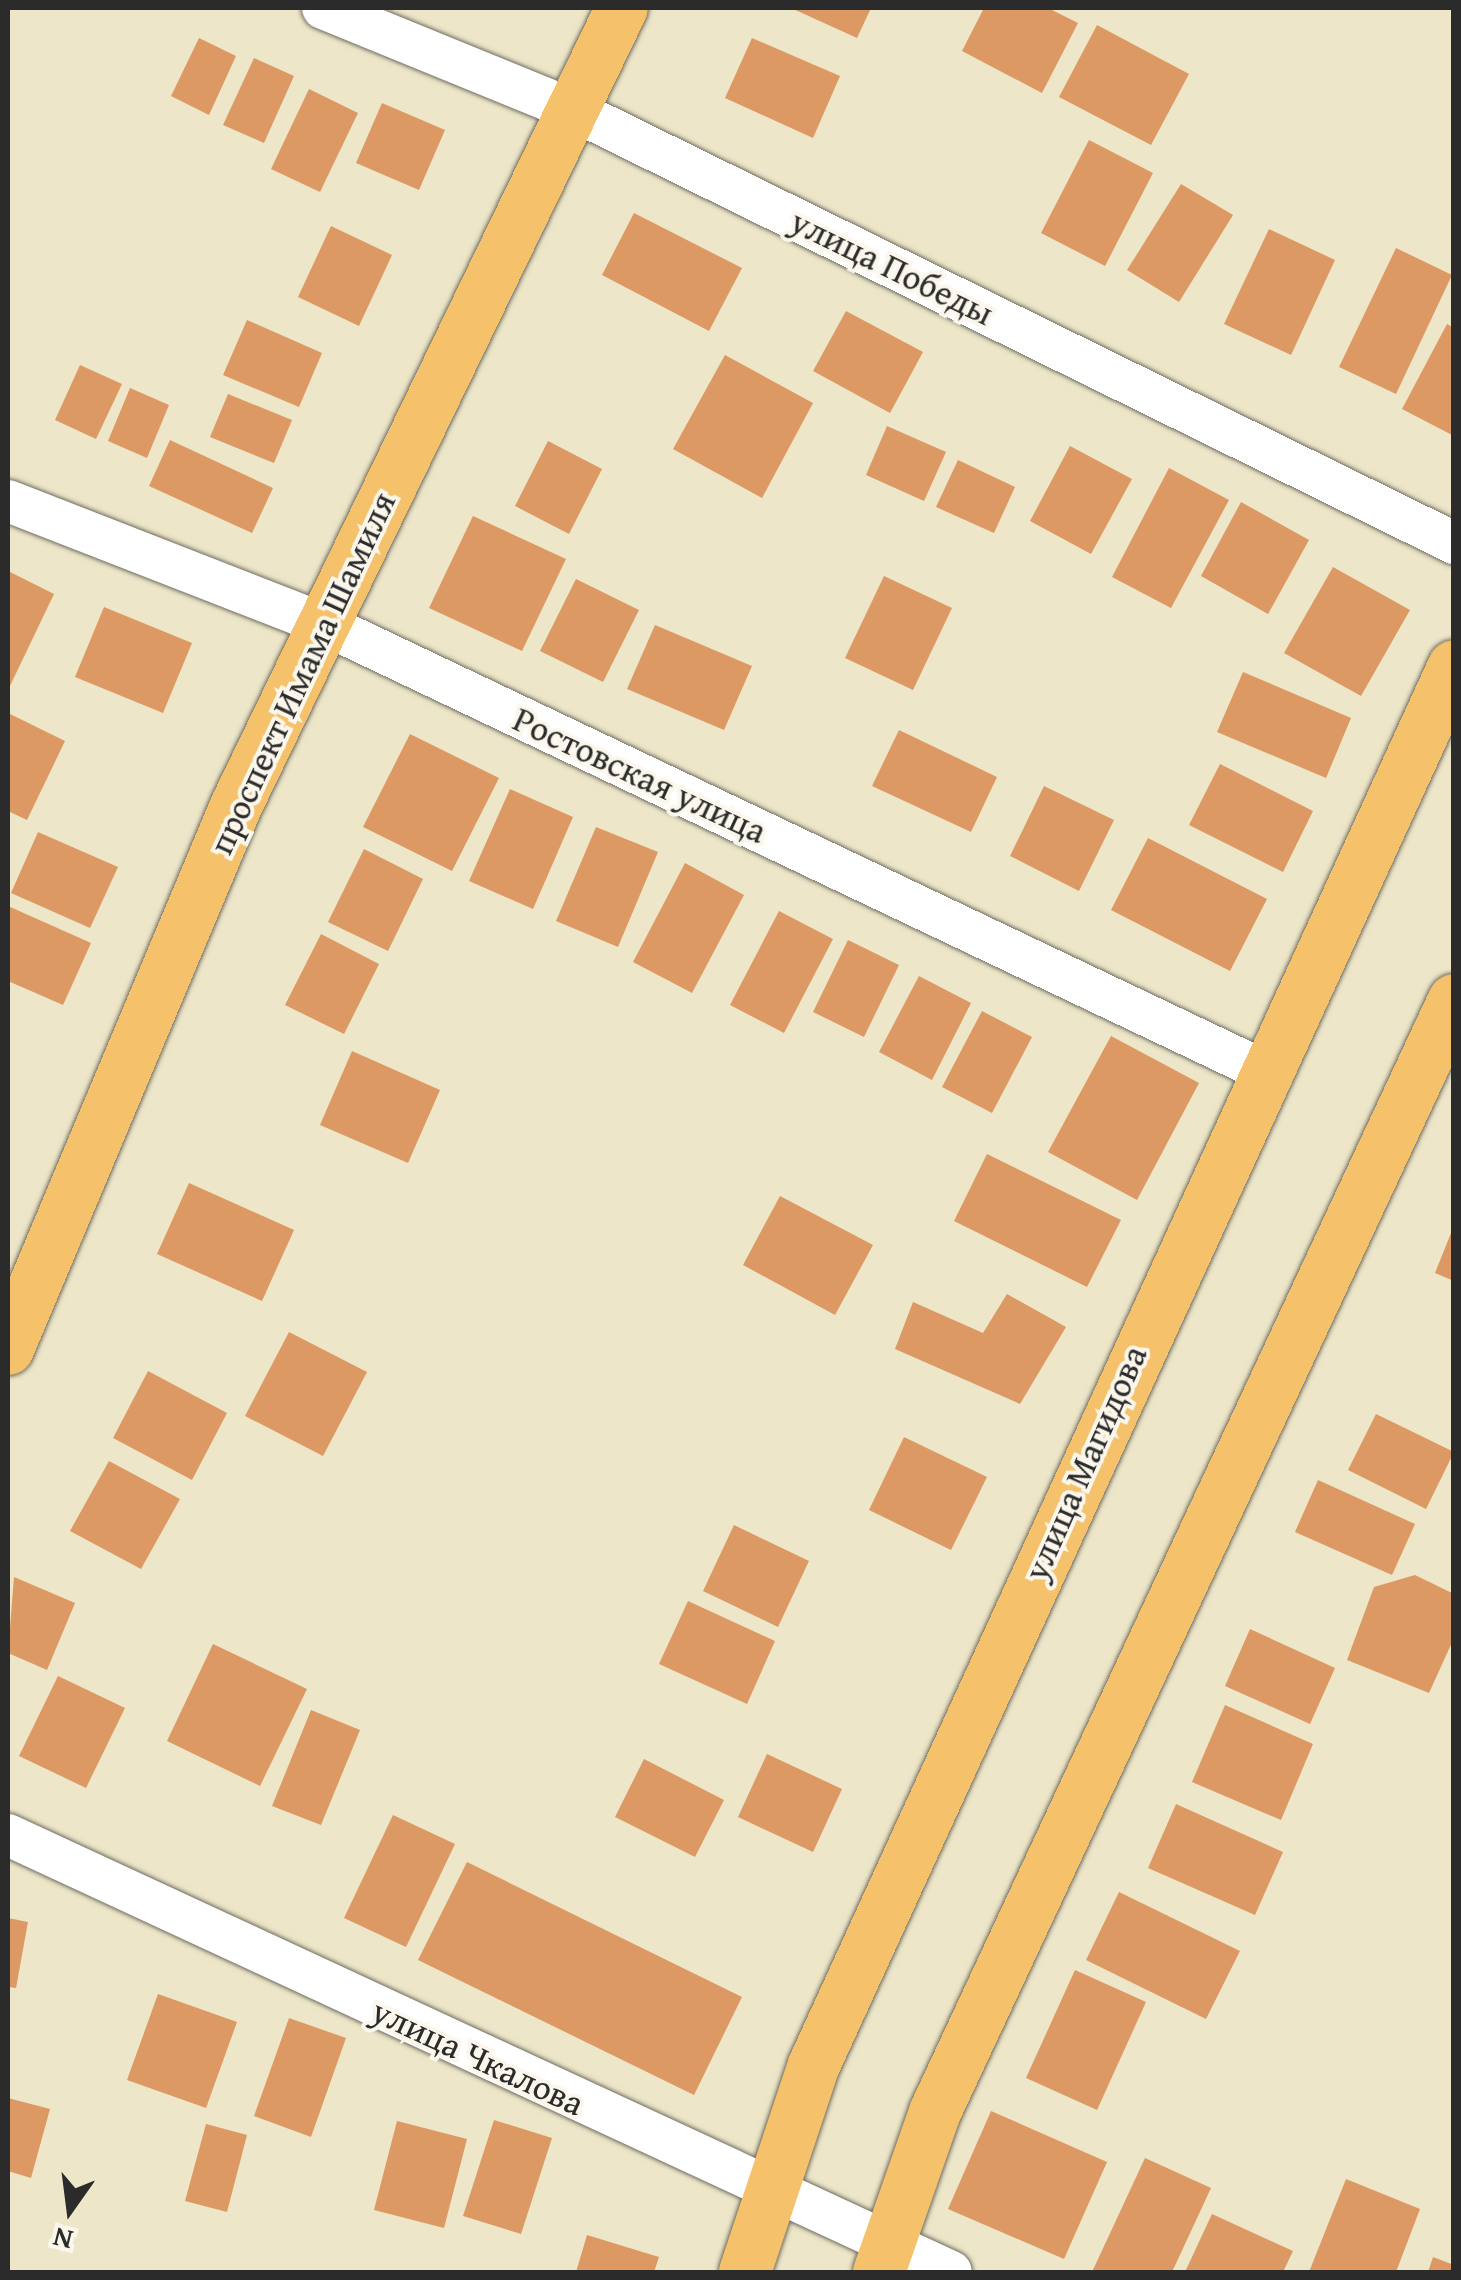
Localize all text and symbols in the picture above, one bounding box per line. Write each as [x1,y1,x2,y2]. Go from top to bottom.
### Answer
street label: улица Победы [784,200,1000,334]
street label: проспект Имама Шамиля [200,485,404,861]
street label: Ростовская улица [507,698,773,852]
street label: улица Магидова [1014,1339,1156,1587]
street label: улица Чкалова [365,1989,591,2125]
north arrow [20,2160,120,2260]
text: N [49,2217,77,2262]

